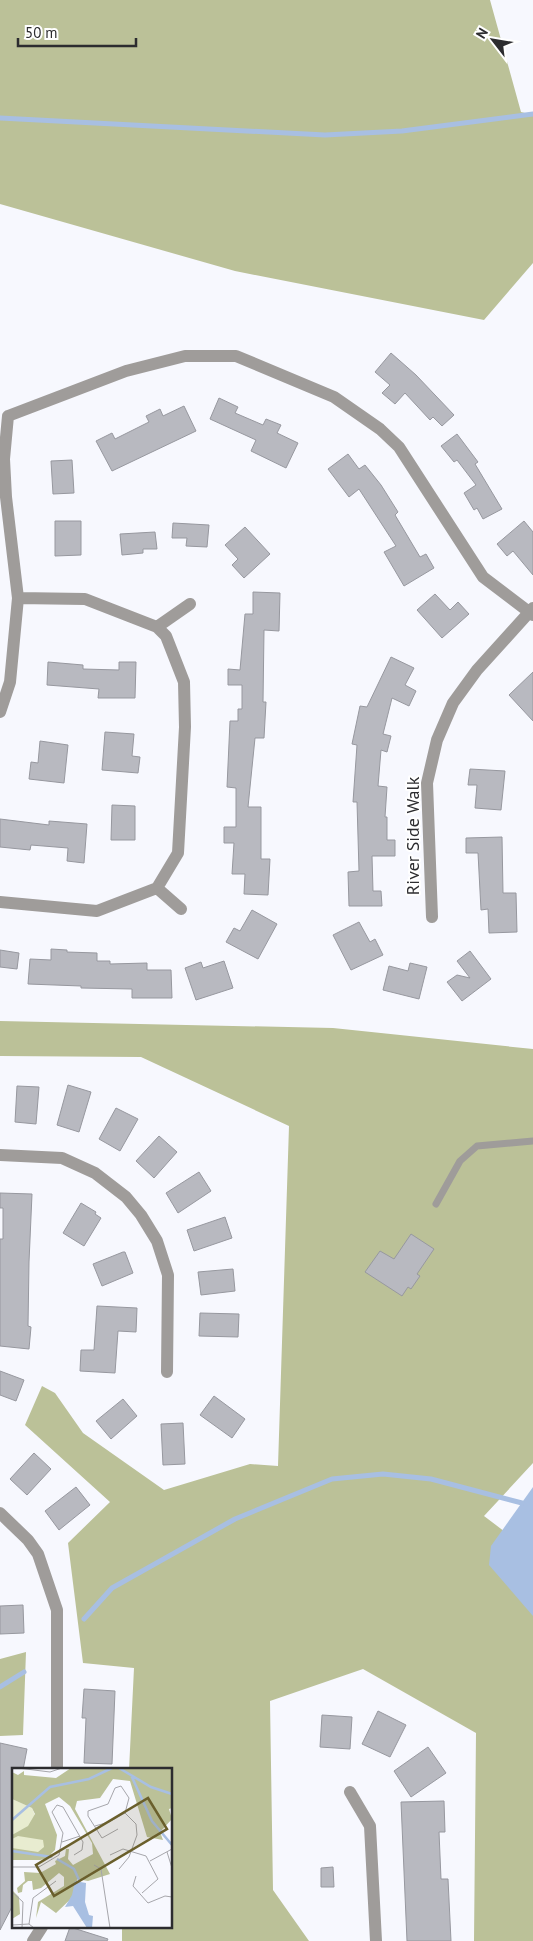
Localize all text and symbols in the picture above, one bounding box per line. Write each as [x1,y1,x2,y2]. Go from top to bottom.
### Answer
scale bar [18,15,135,47]
north arrow [468,15,518,65]
text: 50 m [25,23,58,42]
text: N [472,25,492,42]
street label: River Side Walk [401,776,424,895]
inset map [12,1768,172,1928]

